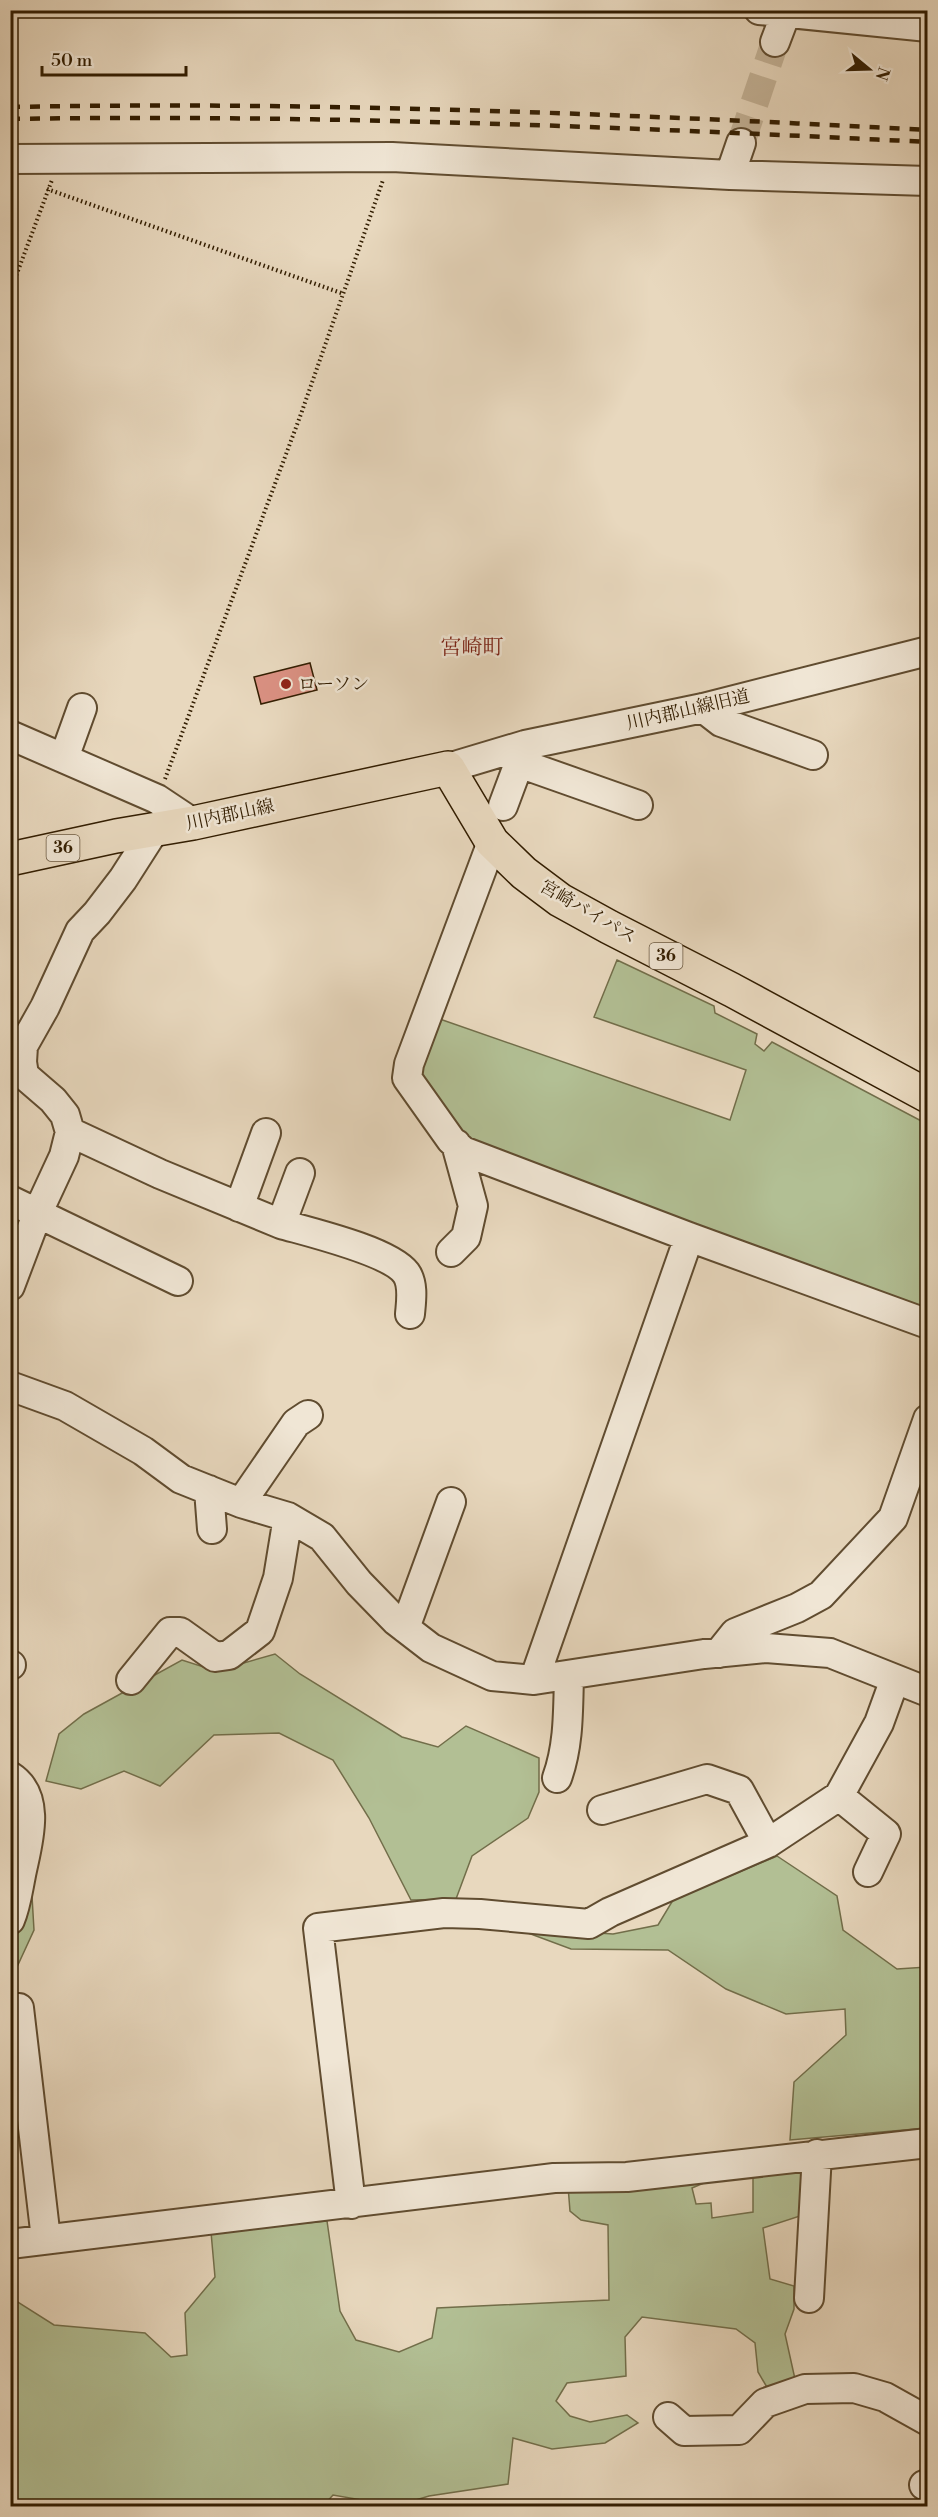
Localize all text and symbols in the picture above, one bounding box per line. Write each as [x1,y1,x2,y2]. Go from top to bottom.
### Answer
scale bar [42,39,186,77]
north arrow [839,39,899,99]
text: 50 m [51,49,93,72]
text: N [871,64,894,83]
district label: 宮崎町 [441,635,504,661]
place label: ローソン [298,673,369,696]
marker: ローソン [279,677,293,691]
street label: 川内郡山線旧道 [624,685,752,735]
street label: 川内郡山線 [184,794,276,836]
road number: 36 [46,835,80,861]
street label: 宮崎バイパス [536,875,640,949]
road number: 36 [650,943,682,969]

